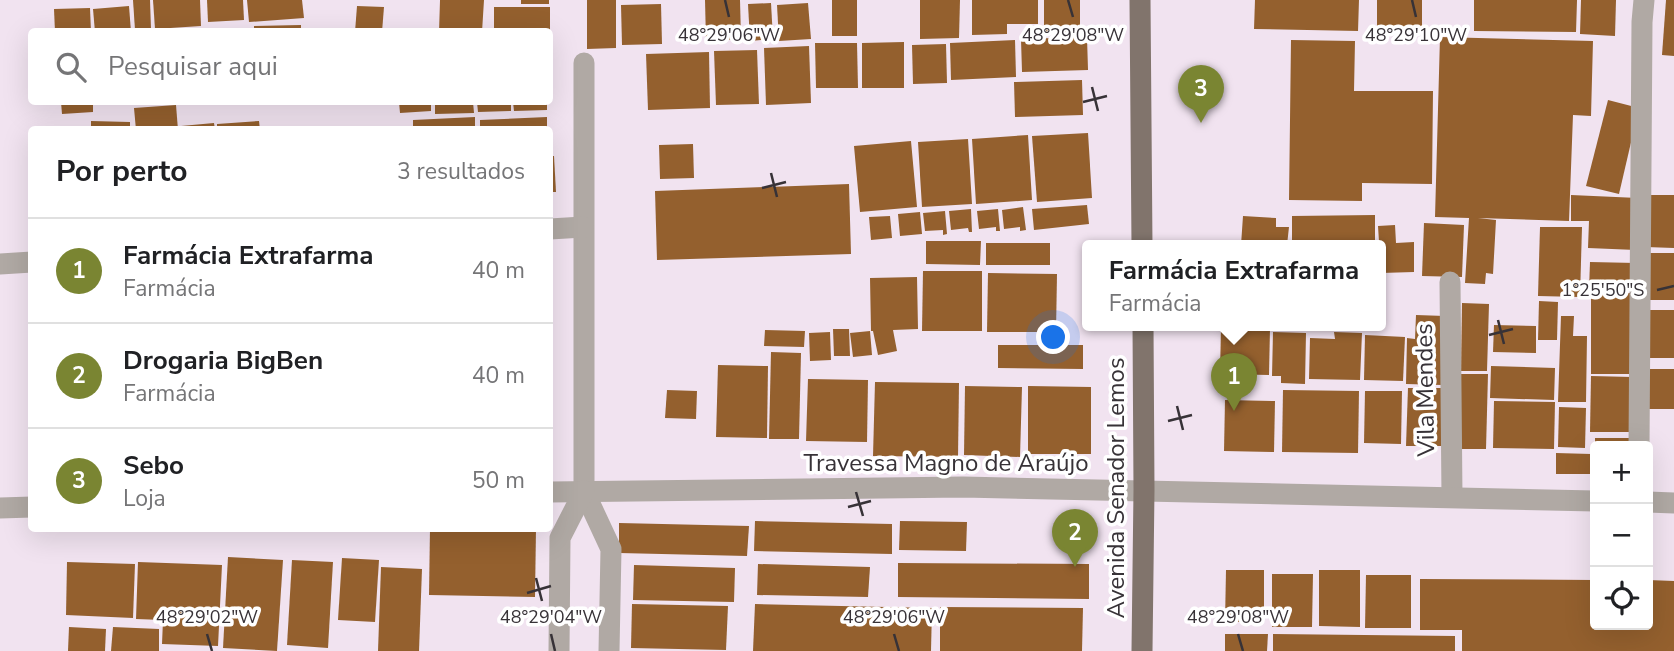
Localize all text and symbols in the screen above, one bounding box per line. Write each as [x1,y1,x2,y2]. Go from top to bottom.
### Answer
text: 48°29'06"W [678,23,780,47]
text: 48°29'08"W [1022,23,1124,47]
text: 48°29'10"W [1365,23,1467,47]
search box [28,28,553,105]
icon: search [52,48,90,86]
text: Pesquisar aqui [108,49,278,84]
pin: 3 [1178,65,1224,123]
text: Por perto [56,151,187,192]
text: 3 resultados [397,156,525,187]
text: Farmácia Extrafarma [123,238,373,273]
popup [1082,240,1386,331]
text: Farmácia Extrafarma [1109,253,1359,288]
text: 1 [72,255,86,286]
text: 40 m [472,255,525,286]
text: Farmácia [123,273,216,304]
text: 1°25'50"S [1562,278,1644,302]
text: Farmácia [1109,288,1201,319]
your location [1036,320,1070,354]
street label: Vila Mendes [1408,323,1442,458]
text: Drogaria BigBen [123,343,323,378]
pin: 1 [1211,353,1257,411]
street label: Avenida Senador Lemos [1100,358,1132,618]
text: 2 [72,360,86,391]
text: 40 m [472,360,525,391]
text: Farmácia [123,378,216,409]
map controls [1590,441,1653,630]
button: + [1590,441,1653,504]
street label: Travessa Magno de Araújo [803,447,1089,479]
text: Sebo [123,448,184,483]
text: 3 [72,465,86,496]
text: 50 m [472,465,525,496]
text: Loja [123,483,166,514]
button: − [1590,504,1653,567]
pin: 2 [1052,509,1098,567]
button: locate [1590,567,1653,630]
text: 48°29'02"W [156,605,258,629]
text: 48°29'04"W [500,605,602,629]
text: 48°29'06"W [843,605,945,629]
text: 48°29'08"W [1187,605,1289,629]

